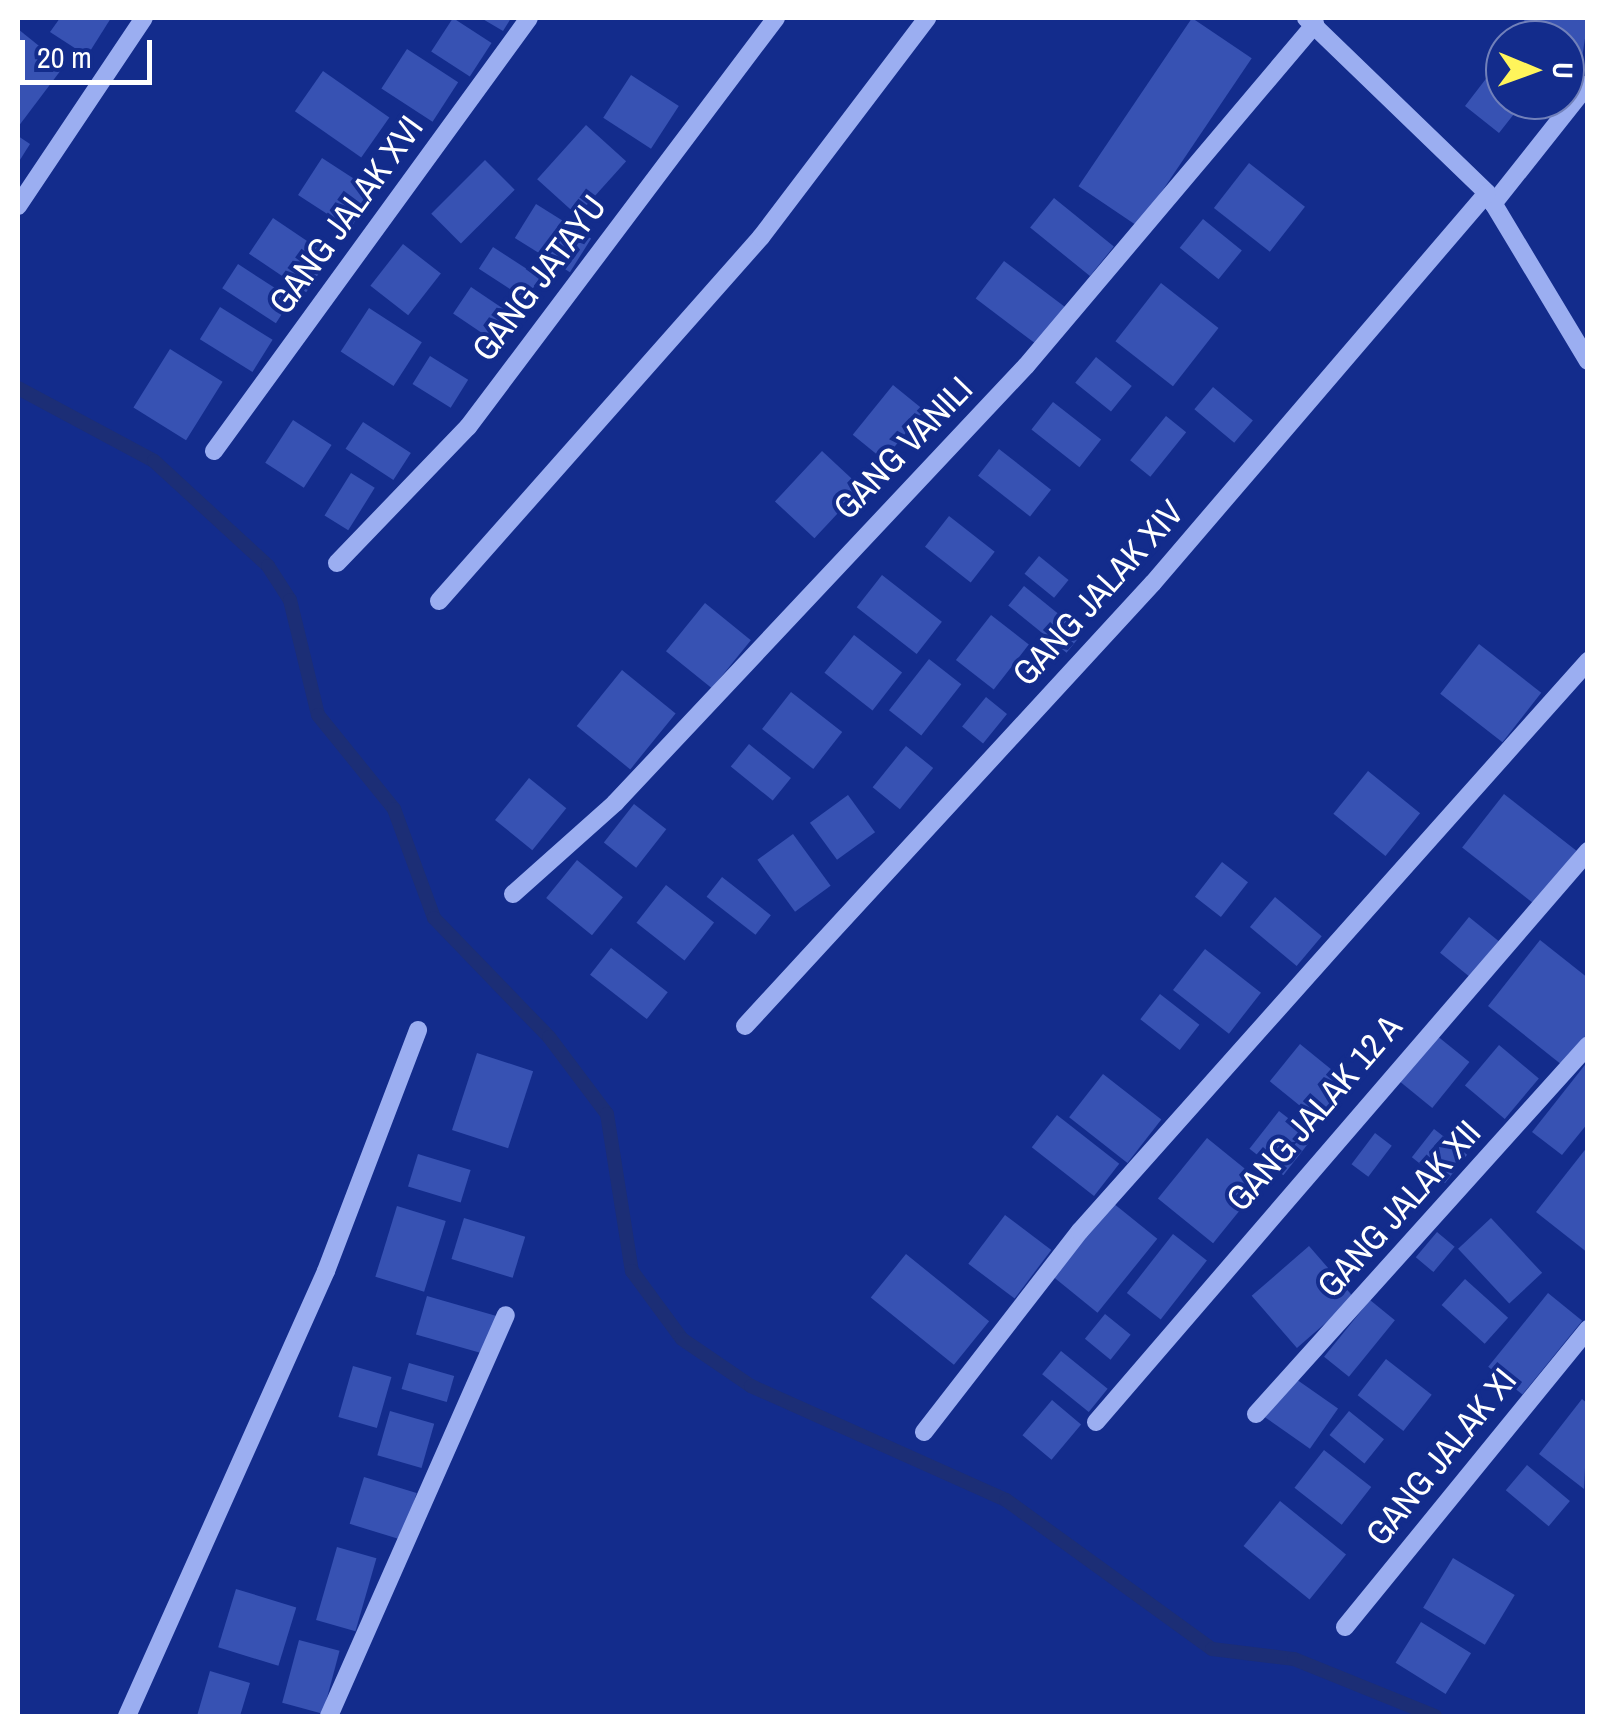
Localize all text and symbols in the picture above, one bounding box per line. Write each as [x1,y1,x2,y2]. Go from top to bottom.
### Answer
scale bar [25,20,158,82]
north arrow [1485,20,1585,120]
text: 20 m [37,37,92,77]
text: U [1544,62,1582,79]
street label: GANG JALAK XVI [260,108,432,322]
street label: GANG JATAYU [463,187,615,369]
street label: GANG VANILI [825,368,981,528]
street label: GANG JALAK XIV [1004,492,1192,694]
street label: GANG JALAK 12 A [1217,1006,1411,1220]
street label: GANG JALAK XII [1309,1112,1489,1306]
street label: GANG JALAK XI [1357,1360,1525,1554]

